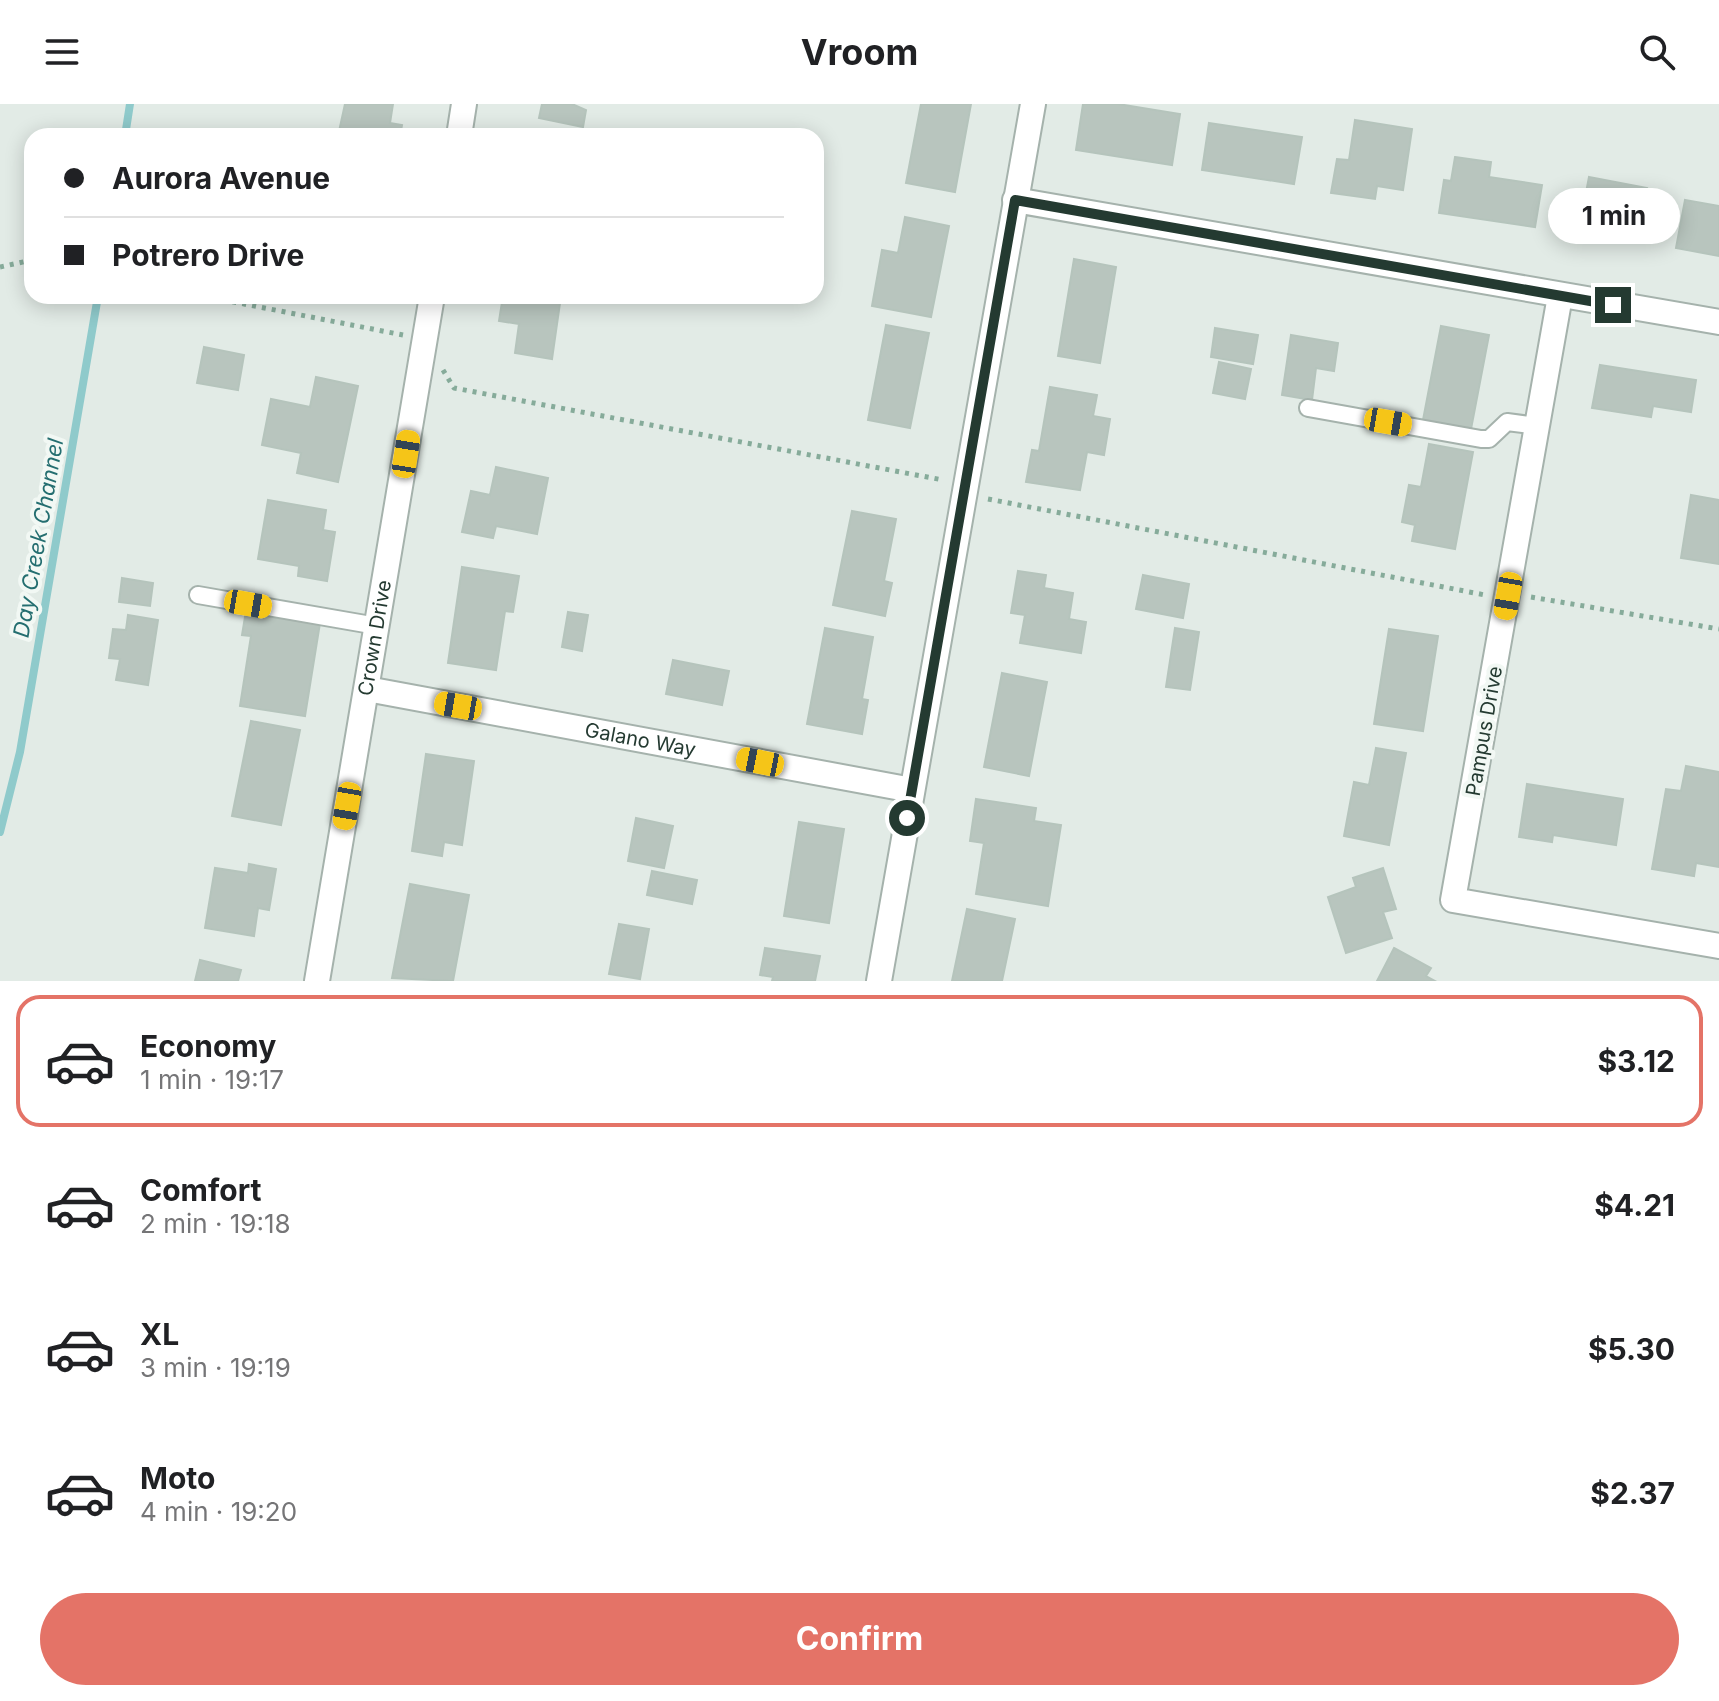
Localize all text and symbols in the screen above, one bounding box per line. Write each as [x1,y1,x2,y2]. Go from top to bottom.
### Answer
icon: menu [40,30,84,74]
text: Vroom [801,30,918,74]
icon: search [1635,30,1679,74]
text: Aurora Avenue [112,160,330,196]
callout: 1 min [1547,189,1679,245]
text: 1 min [1582,200,1646,231]
text: Potrero Drive [112,237,304,273]
route end [1595,287,1631,323]
car [1362,406,1414,438]
car [390,428,422,480]
water label: Day Creek Channel [8,436,68,640]
car [1492,570,1524,622]
street label: Crown Drive [353,578,396,697]
car [222,588,274,620]
street label: Pampus Drive [1461,664,1507,798]
car [432,690,484,722]
street label: Galano Way [583,718,698,762]
car [734,746,786,778]
car [331,780,363,832]
route start [889,800,925,836]
icon: car [44,1025,116,1097]
text: Economy [140,1028,276,1064]
text: $3.12 [1597,1043,1675,1079]
text: 1 min · 19:17 [140,1064,284,1095]
icon: car [44,1169,116,1241]
text: Comfort [140,1172,261,1208]
text: $4.21 [1594,1187,1675,1223]
text: 2 min · 19:18 [140,1208,291,1239]
icon: car [44,1313,116,1385]
text: XL [140,1316,179,1352]
text: $5.30 [1588,1331,1675,1367]
text: 3 min · 19:19 [140,1352,291,1383]
icon: car [44,1457,116,1529]
text: Moto [140,1460,215,1496]
text: $2.37 [1590,1475,1675,1511]
text: 4 min · 19:20 [140,1496,297,1527]
button: Confirm [40,1593,1679,1685]

